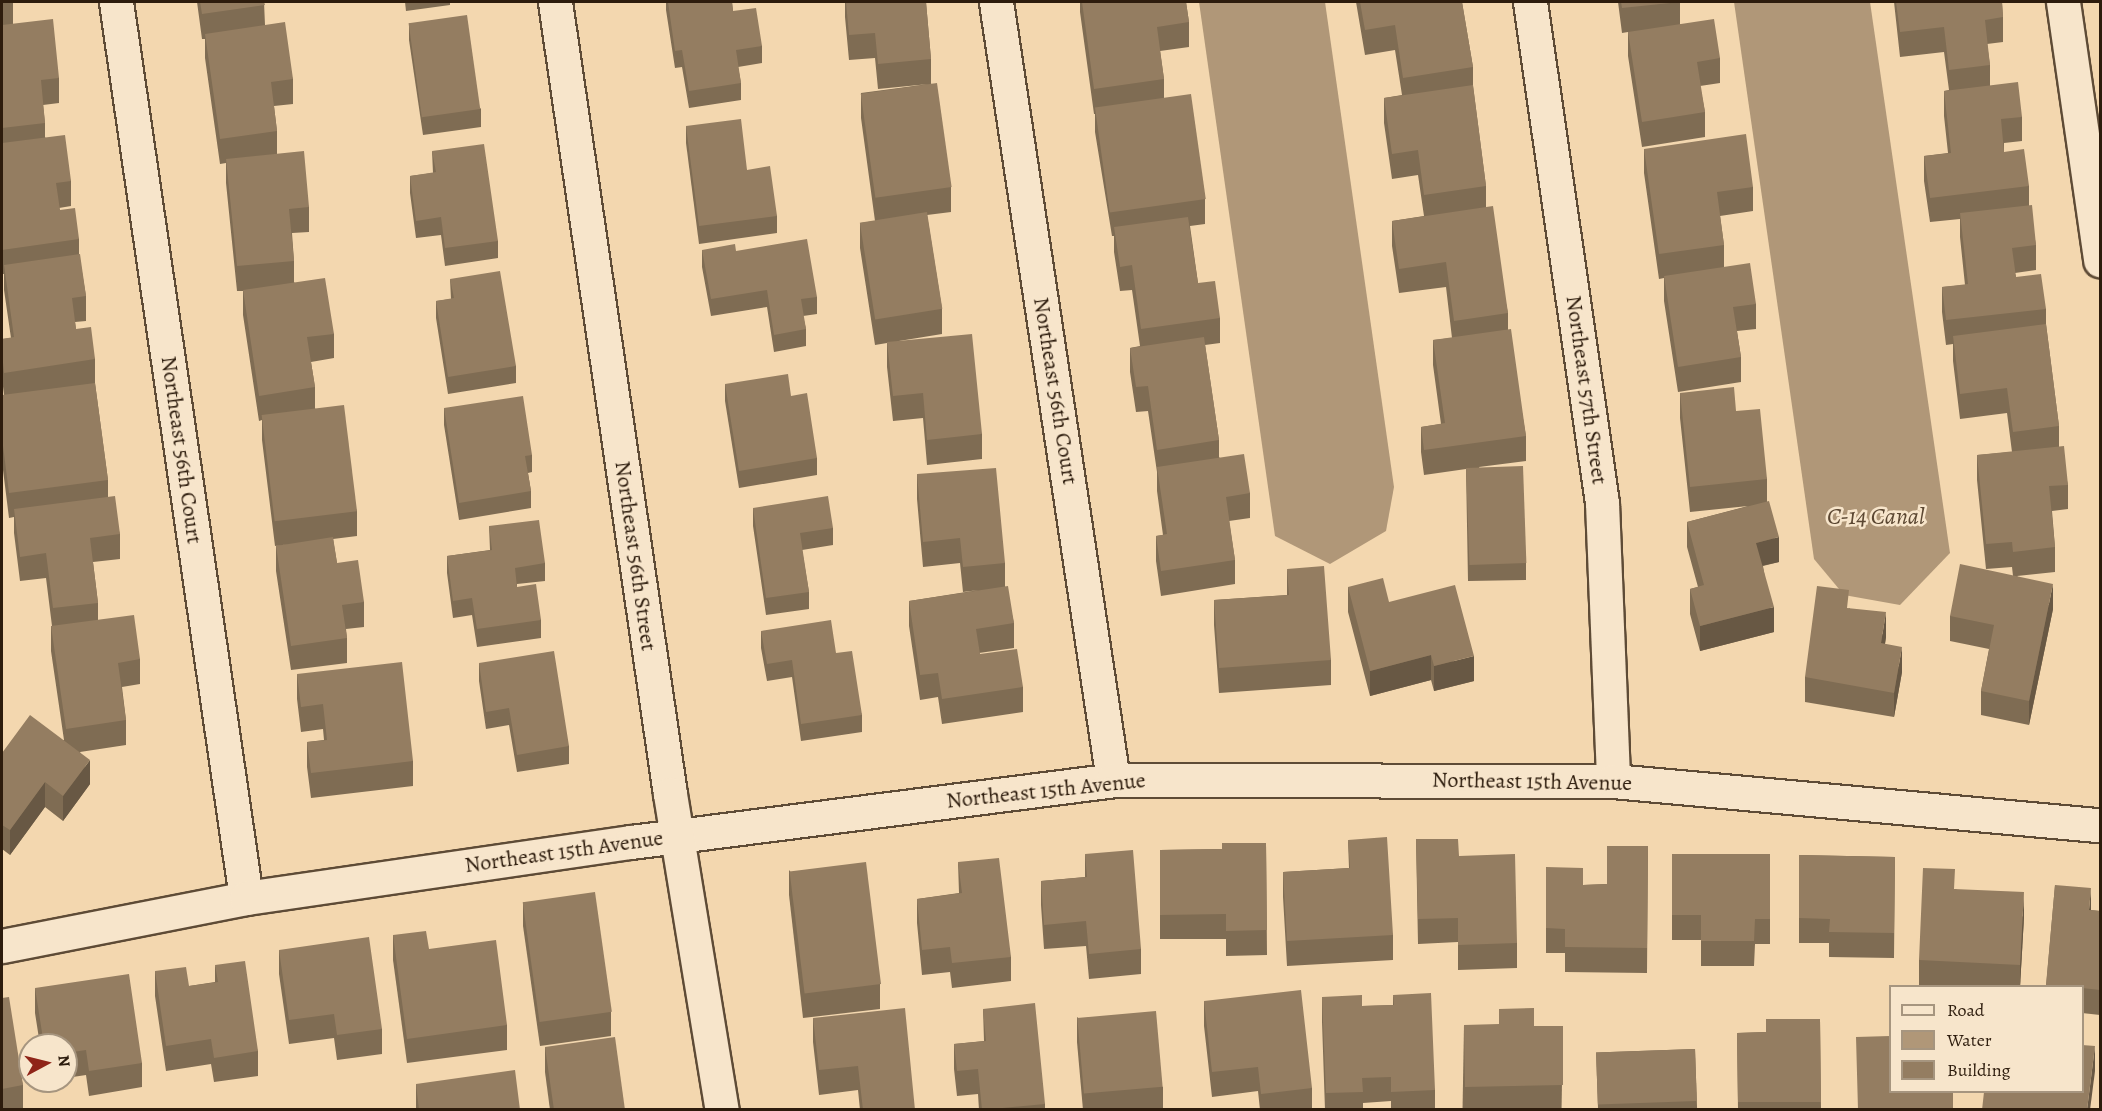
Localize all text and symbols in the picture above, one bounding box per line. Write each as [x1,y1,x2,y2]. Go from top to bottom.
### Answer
street label: Northeast 57th Street [1560,294,1612,486]
street label: Northeast 56th Court [1027,295,1083,487]
street label: Northeast 56th Court [155,354,207,546]
street label: Northeast 56th Street [609,459,661,653]
water label: C-14 Canal [1827,503,1925,531]
street label: Northeast 15th Avenue [945,767,1147,815]
street label: Northeast 15th Avenue [1432,767,1632,797]
street label: Northeast 15th Avenue [463,825,665,879]
legend [1889,985,2084,1093]
text: Road [1947,998,1984,1022]
text: Water [1947,1028,1992,1052]
north arrow [18,1033,78,1093]
text: N [52,1054,76,1068]
text: Building [1947,1058,2011,1082]

